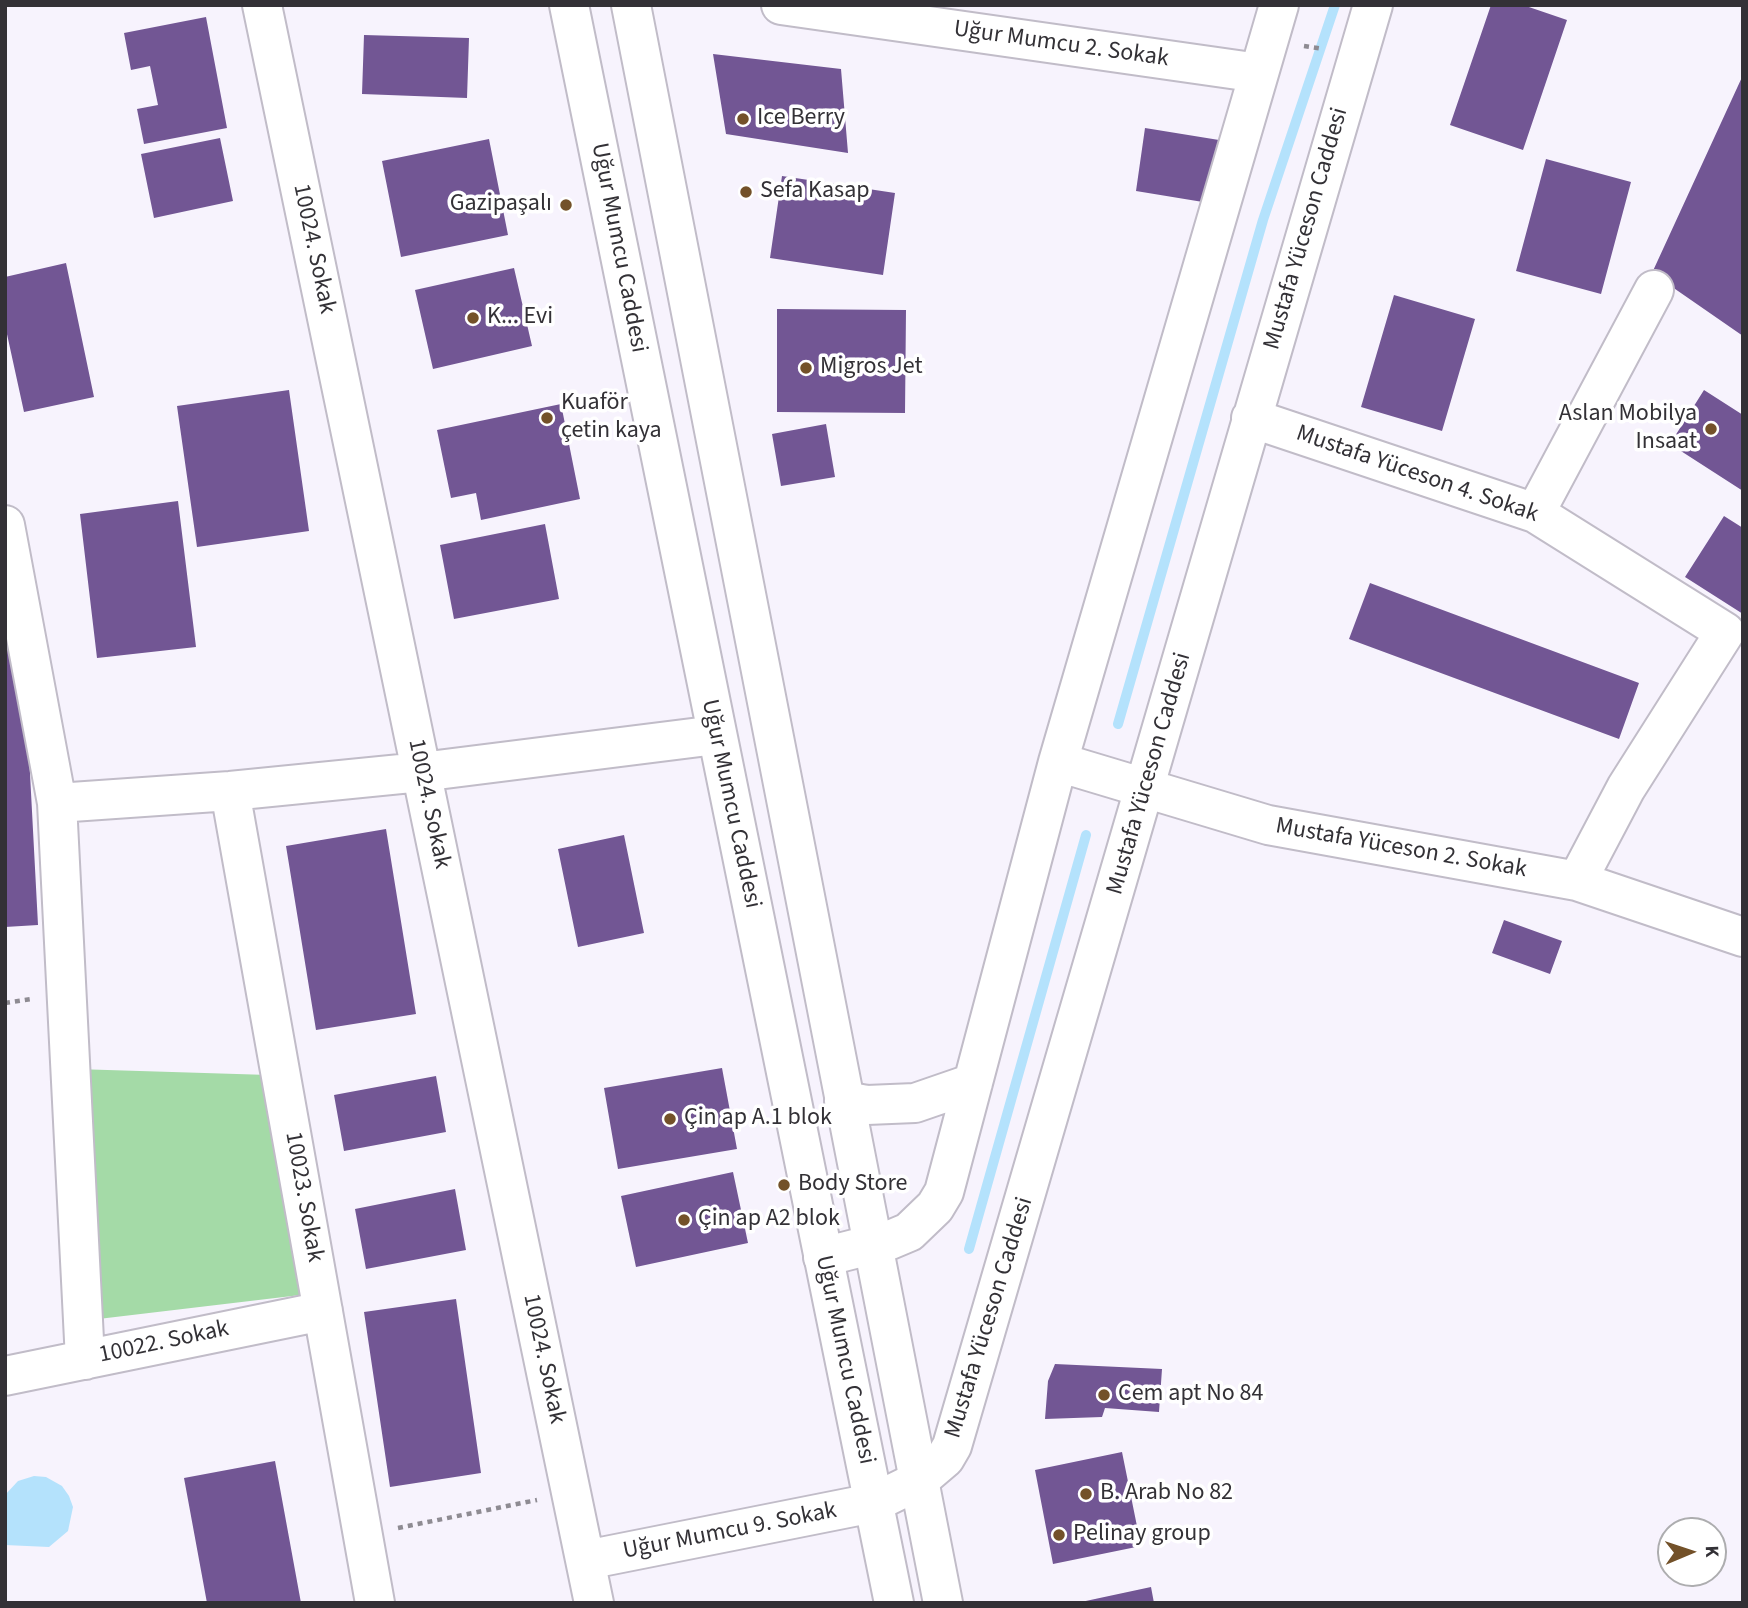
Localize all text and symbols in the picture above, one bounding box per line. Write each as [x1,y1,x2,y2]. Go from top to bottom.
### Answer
street label: Uğur Mumcu 2. Sokak [952,16,1170,74]
place label: Ice Berry [757,105,845,133]
street label: Mustafa Yüceson Caddesi [1259,105,1355,353]
marker: Ice Berry [735,111,751,127]
street label: Uğur Mumcu Caddesi [584,141,652,355]
place label: Sefa Kasap [760,178,870,206]
street label: 10024. Sokak [285,182,341,316]
marker: Sefa Kasap [738,184,754,200]
place label: Gazipaşalı [450,191,552,219]
marker: Gazipaşalı [558,197,574,213]
place label: K... Evi [487,304,553,332]
marker: K... Evi [465,310,481,326]
place label: Migros Jet [820,354,923,382]
marker: Migros Jet [798,360,814,376]
place label: Kuaför çetin kaya [561,390,662,446]
place label: Aslan Mobilya Insaat [1559,401,1697,457]
marker: Kuaför çetin kaya [539,410,555,426]
street label: Mustafa Yüceson 4. Sokak [1292,420,1542,530]
marker: Aslan Mobilya Insaat [1703,421,1719,437]
street label: Mustafa Yüceson Caddesi [1102,650,1198,898]
street label: Uğur Mumcu Caddesi [694,697,766,911]
street label: 10024. Sokak [400,737,456,871]
street label: Mustafa Yüceson 2. Sokak [1273,813,1529,885]
place label: Çin ap A.1 blok [684,1105,832,1133]
marker: Çin ap A.1 blok [662,1111,678,1127]
street label: 10023. Sokak [277,1130,329,1264]
place label: Body Store [798,1171,907,1199]
marker: Body Store [776,1177,792,1193]
street label: Mustafa Yüceson Caddesi [940,1194,1040,1442]
place label: Çin ap A2 blok [698,1206,840,1234]
marker: Çin ap A2 blok [676,1212,692,1228]
street label: Uğur Mumcu Caddesi [808,1253,880,1467]
street label: 10024. Sokak [515,1292,571,1426]
street label: 10022. Sokak [97,1315,231,1371]
place label: Cem apt No 84 [1118,1381,1263,1409]
marker: Cem apt No 84 [1096,1387,1112,1403]
place label: B. Arab No 82 [1100,1480,1233,1508]
marker: B. Arab No 82 [1078,1486,1094,1502]
street label: Uğur Mumcu 9. Sokak [621,1497,839,1567]
north arrow [1657,1517,1727,1587]
place label: Pelinay group [1073,1521,1211,1549]
marker: Pelinay group [1051,1527,1067,1543]
text: K [1698,1545,1725,1558]

